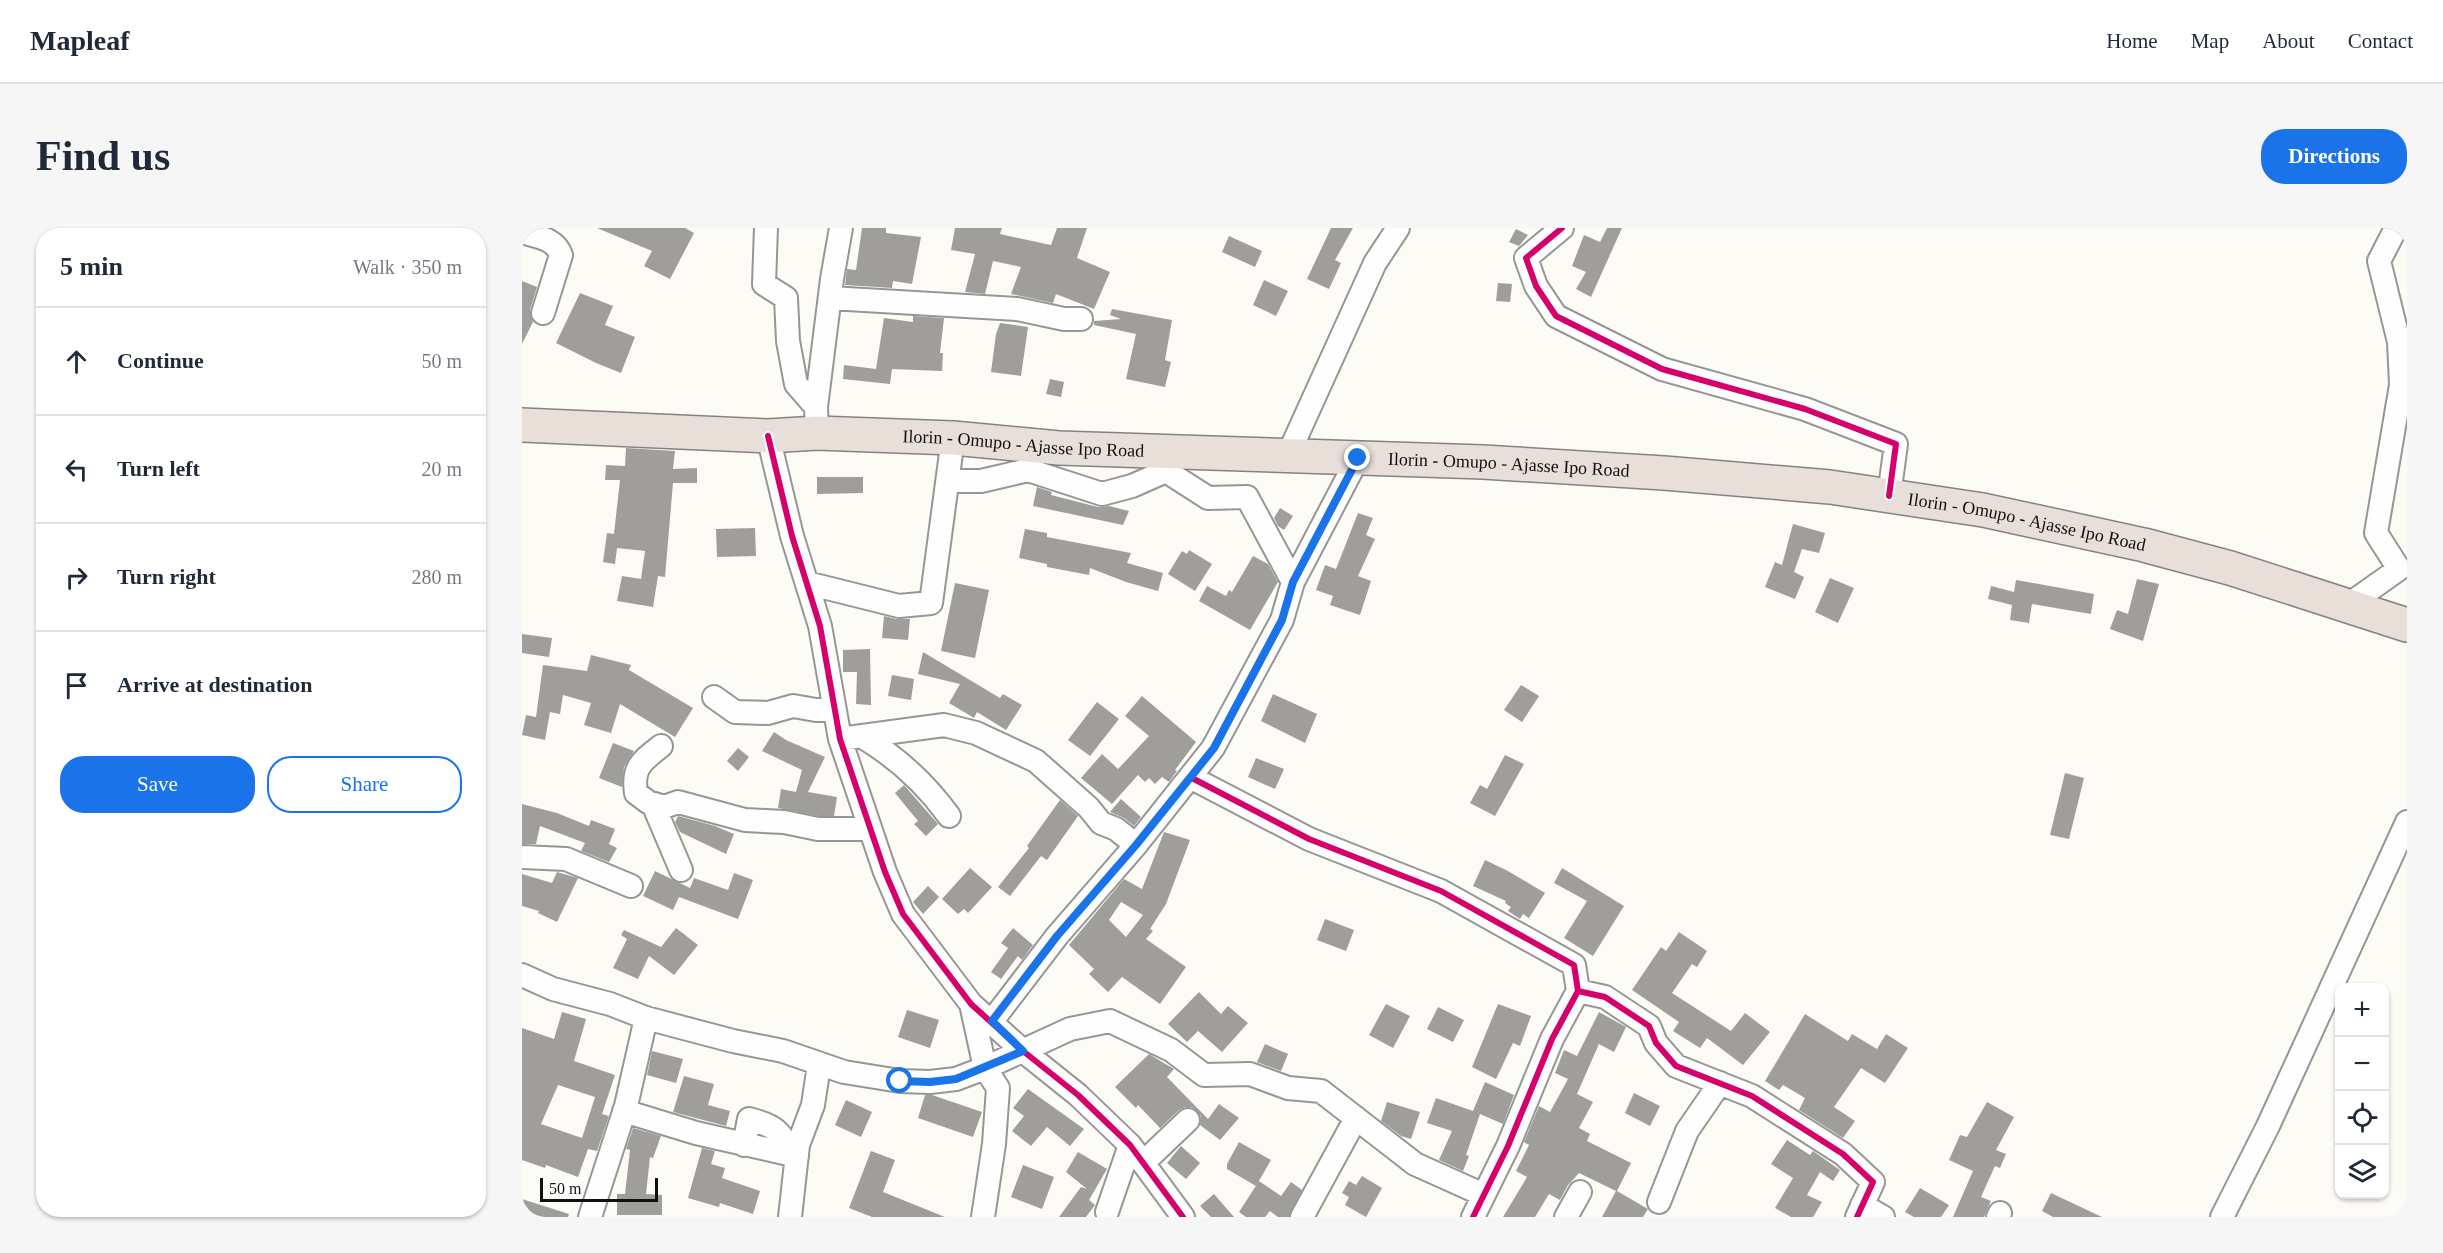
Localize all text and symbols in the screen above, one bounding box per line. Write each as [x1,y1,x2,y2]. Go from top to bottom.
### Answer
text: Mapleaf [30,25,130,56]
text: Home [2106,29,2158,53]
text: Map [2191,29,2229,53]
text: About [2262,29,2315,53]
text: Contact [2348,29,2413,53]
button: Directions [2261,129,2407,184]
text: Find us [36,133,170,179]
text: 5 min [60,252,123,281]
text: Walk · 350 m [353,256,462,278]
icon: ahead [60,345,93,378]
text: Continue [117,348,204,373]
text: 50 m [421,350,462,372]
street label: Ilorin - Omupo - Ajasse Ipo Road [902,426,1144,461]
route end [1344,444,1370,470]
street label: Ilorin - Omupo - Ajasse Ipo Road [1388,449,1630,481]
icon: left [60,453,93,486]
text: Turn left [117,456,200,481]
text: 20 m [421,458,462,480]
street label: Ilorin - Omupo - Ajasse Ipo Road [1907,489,2148,555]
icon: right [60,561,93,594]
text: Turn right [117,564,216,589]
text: 280 m [411,566,462,588]
icon: arrive [60,669,93,702]
text: Arrive at destination [117,672,313,697]
button: Save [60,756,255,813]
button: Share [267,756,462,813]
map controls [2335,983,2389,1199]
button: + [2335,983,2389,1037]
button: − [2335,1037,2389,1091]
route start [886,1067,912,1093]
button: locate [2335,1091,2389,1145]
button: layers [2335,1145,2389,1199]
scale bar [540,1175,658,1202]
text: 50 m [549,1180,581,1197]

